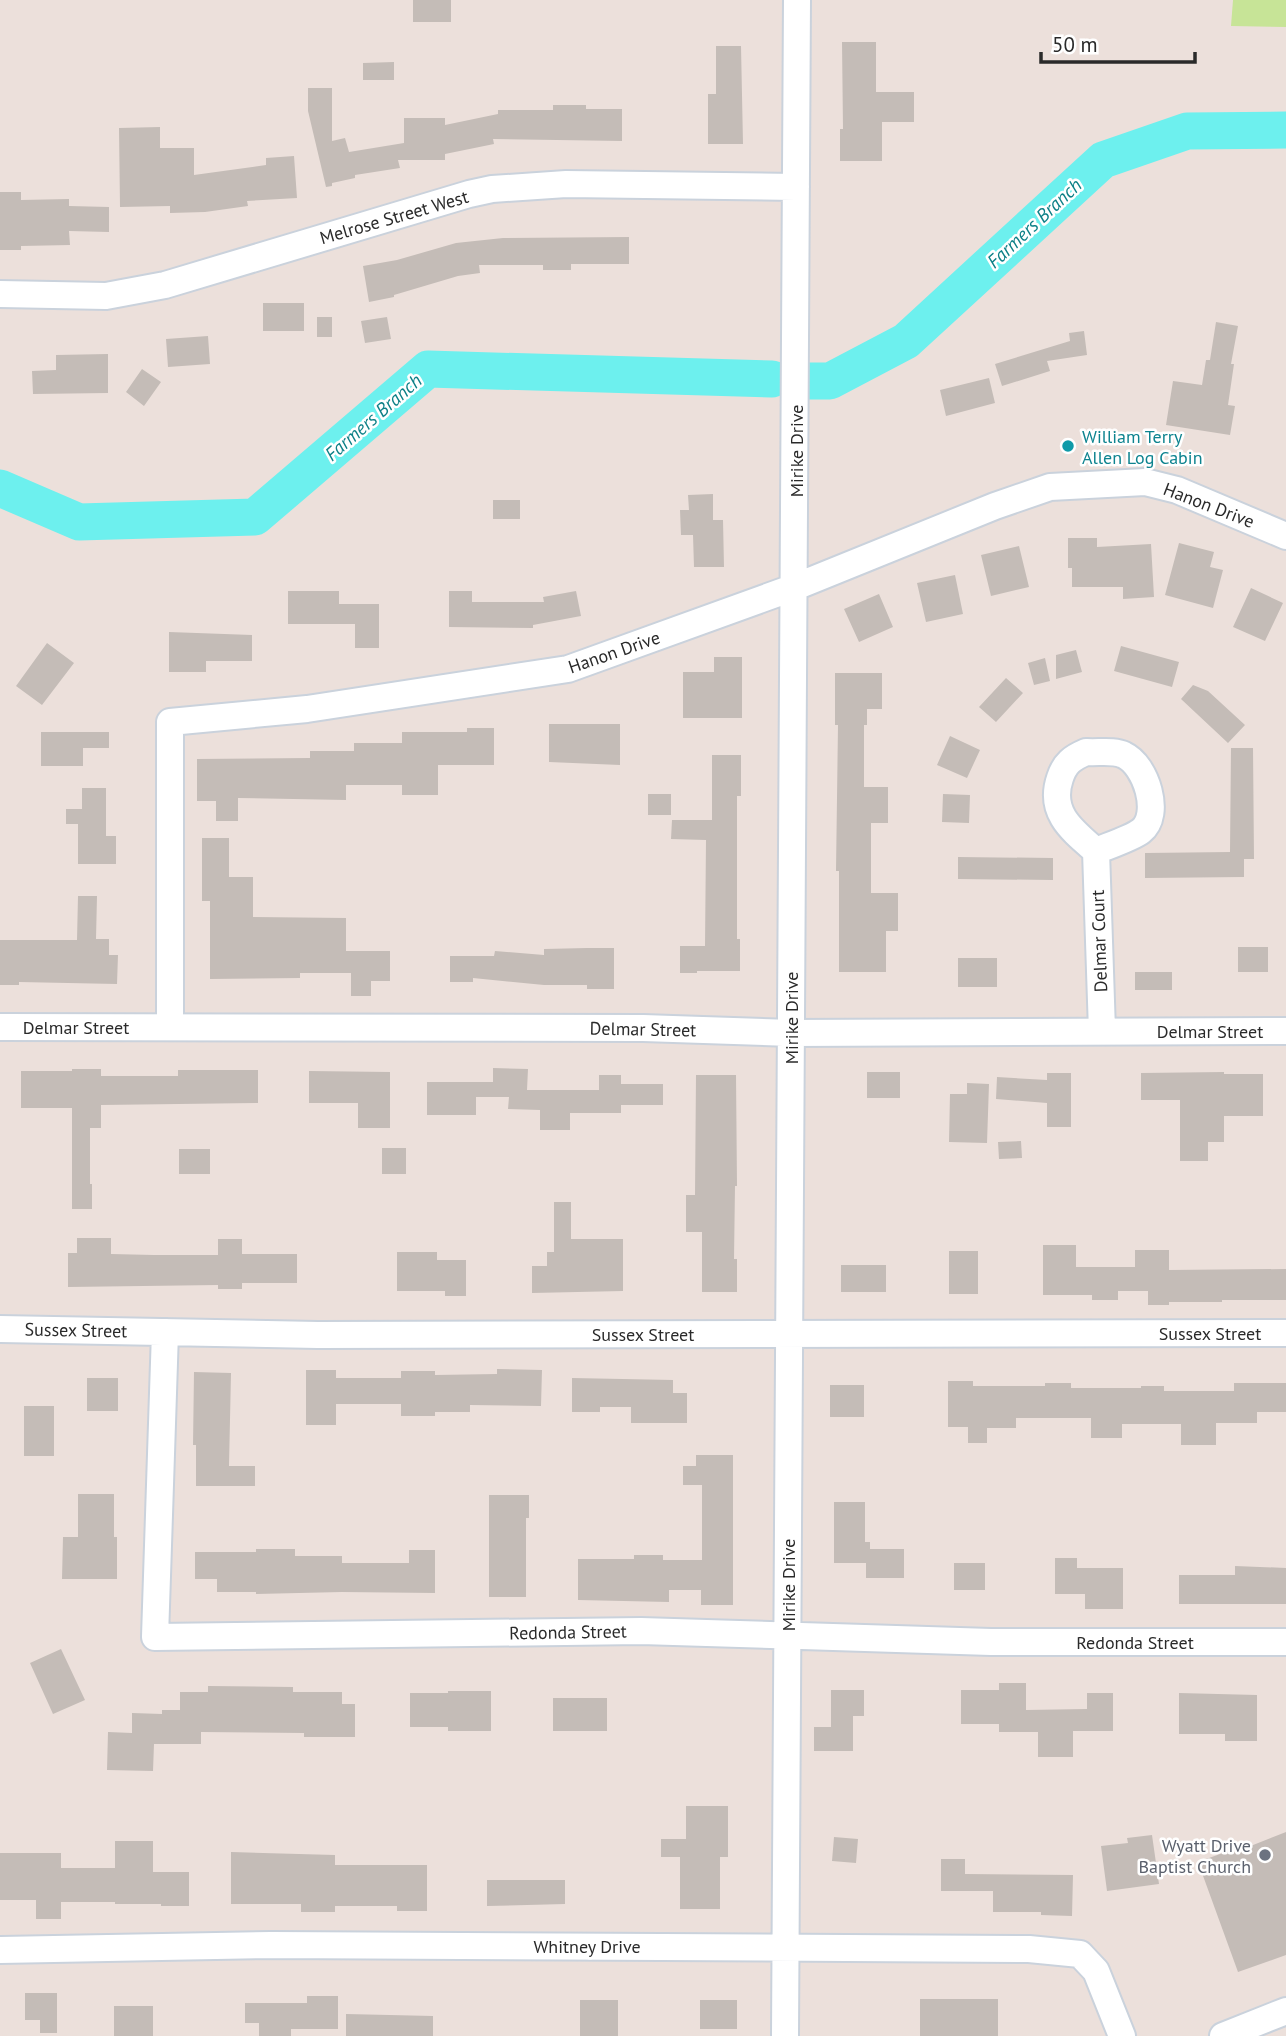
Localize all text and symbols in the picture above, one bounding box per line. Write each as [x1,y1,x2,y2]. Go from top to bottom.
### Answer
scale bar [1041,21,1195,65]
text: 50 m [1052,31,1098,58]
water label: Farmers Branch [982,173,1086,273]
street label: Melrose Street West [317,185,471,249]
water label: Farmers Branch [319,368,427,466]
street label: Mirike Drive [785,405,808,497]
place label: William Terry Allen Log Cabin [1082,425,1203,469]
marker: William Terry Allen Log Cabin [1060,438,1076,454]
street label: Hanon Drive [1160,477,1258,533]
street label: Hanon Drive [565,626,663,678]
street label: Delmar Court [1086,889,1112,993]
street label: Mirike Drive [780,972,803,1064]
street label: Delmar Street [23,1016,129,1039]
street label: Delmar Street [589,1017,697,1041]
street label: Delmar Street [1157,1020,1263,1043]
street label: Sussex Street [24,1318,128,1342]
street label: Sussex Street [1159,1322,1261,1345]
street label: Sussex Street [592,1323,694,1346]
street label: Mirike Drive [777,1539,800,1631]
street label: Redonda Street [509,1619,627,1645]
street label: Redonda Street [1076,1631,1194,1654]
place label: Wyatt Drive Baptist Church [1139,1834,1251,1878]
marker: Wyatt Drive Baptist Church [1257,1847,1273,1863]
street label: Whitney Drive [533,1935,641,1958]

